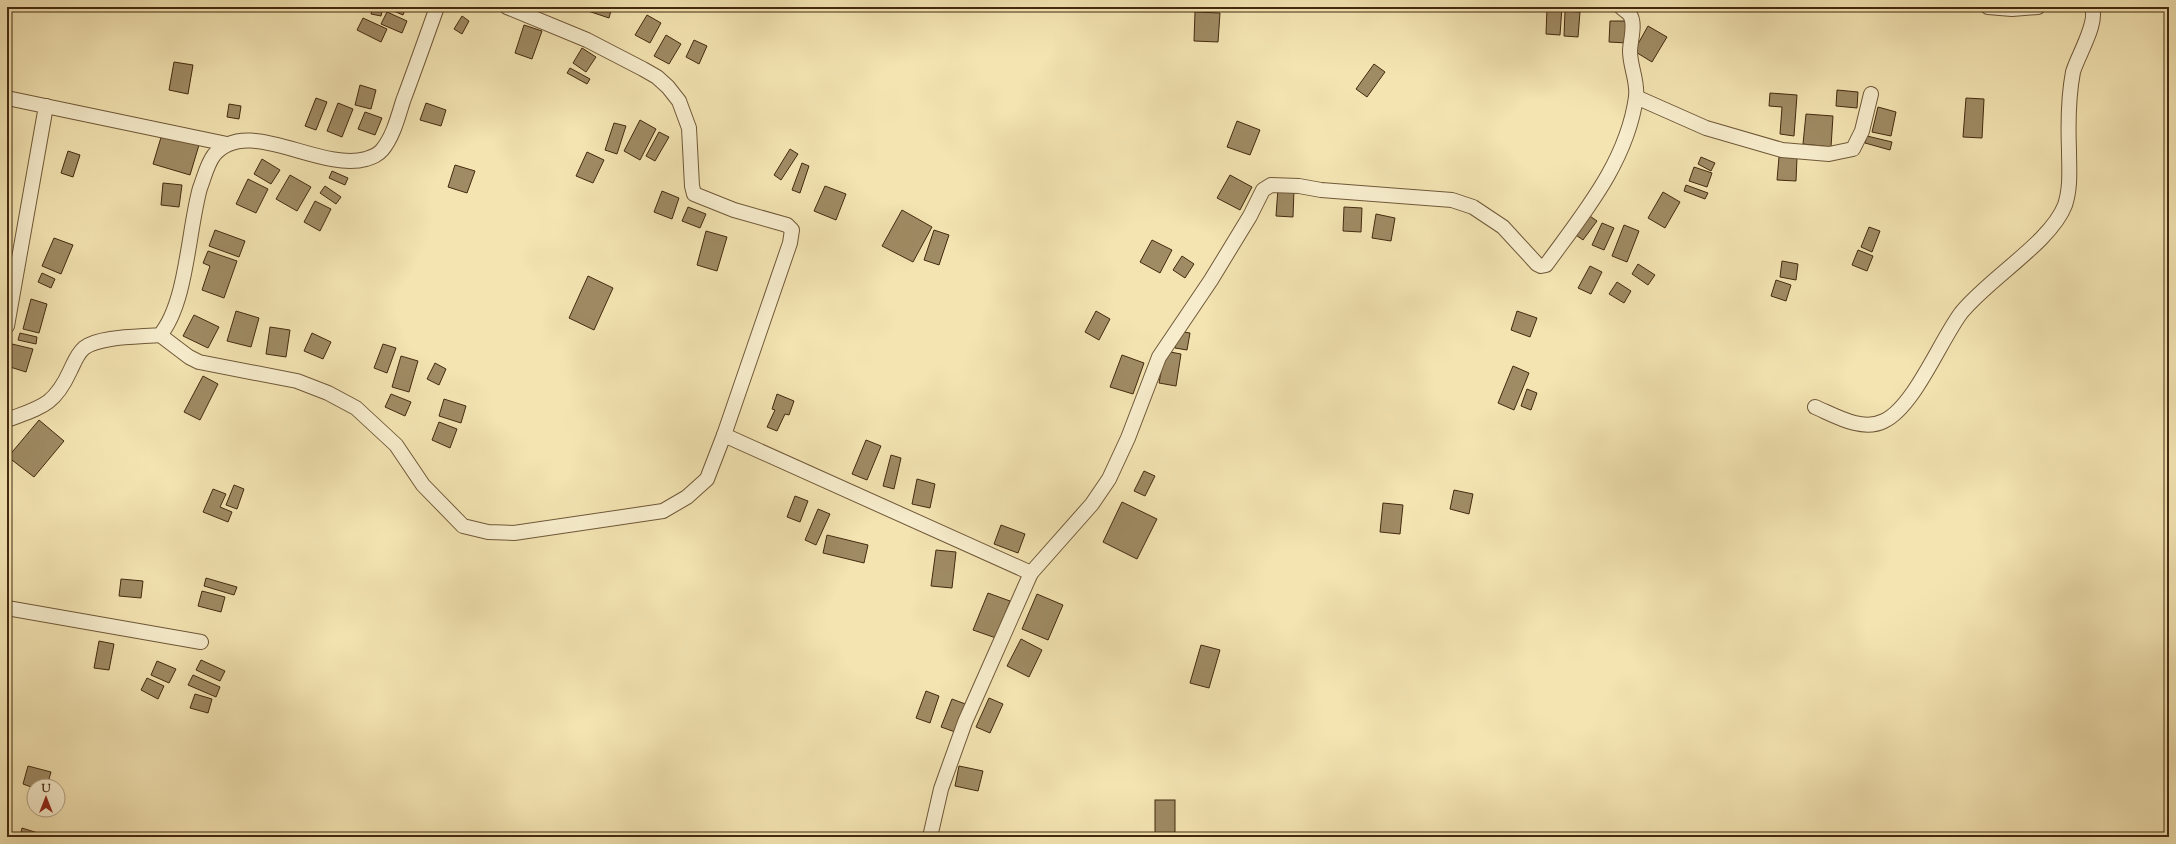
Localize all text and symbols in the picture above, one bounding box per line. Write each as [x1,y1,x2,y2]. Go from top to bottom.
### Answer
north arrow [26,778,66,818]
text: U [41,781,51,797]

